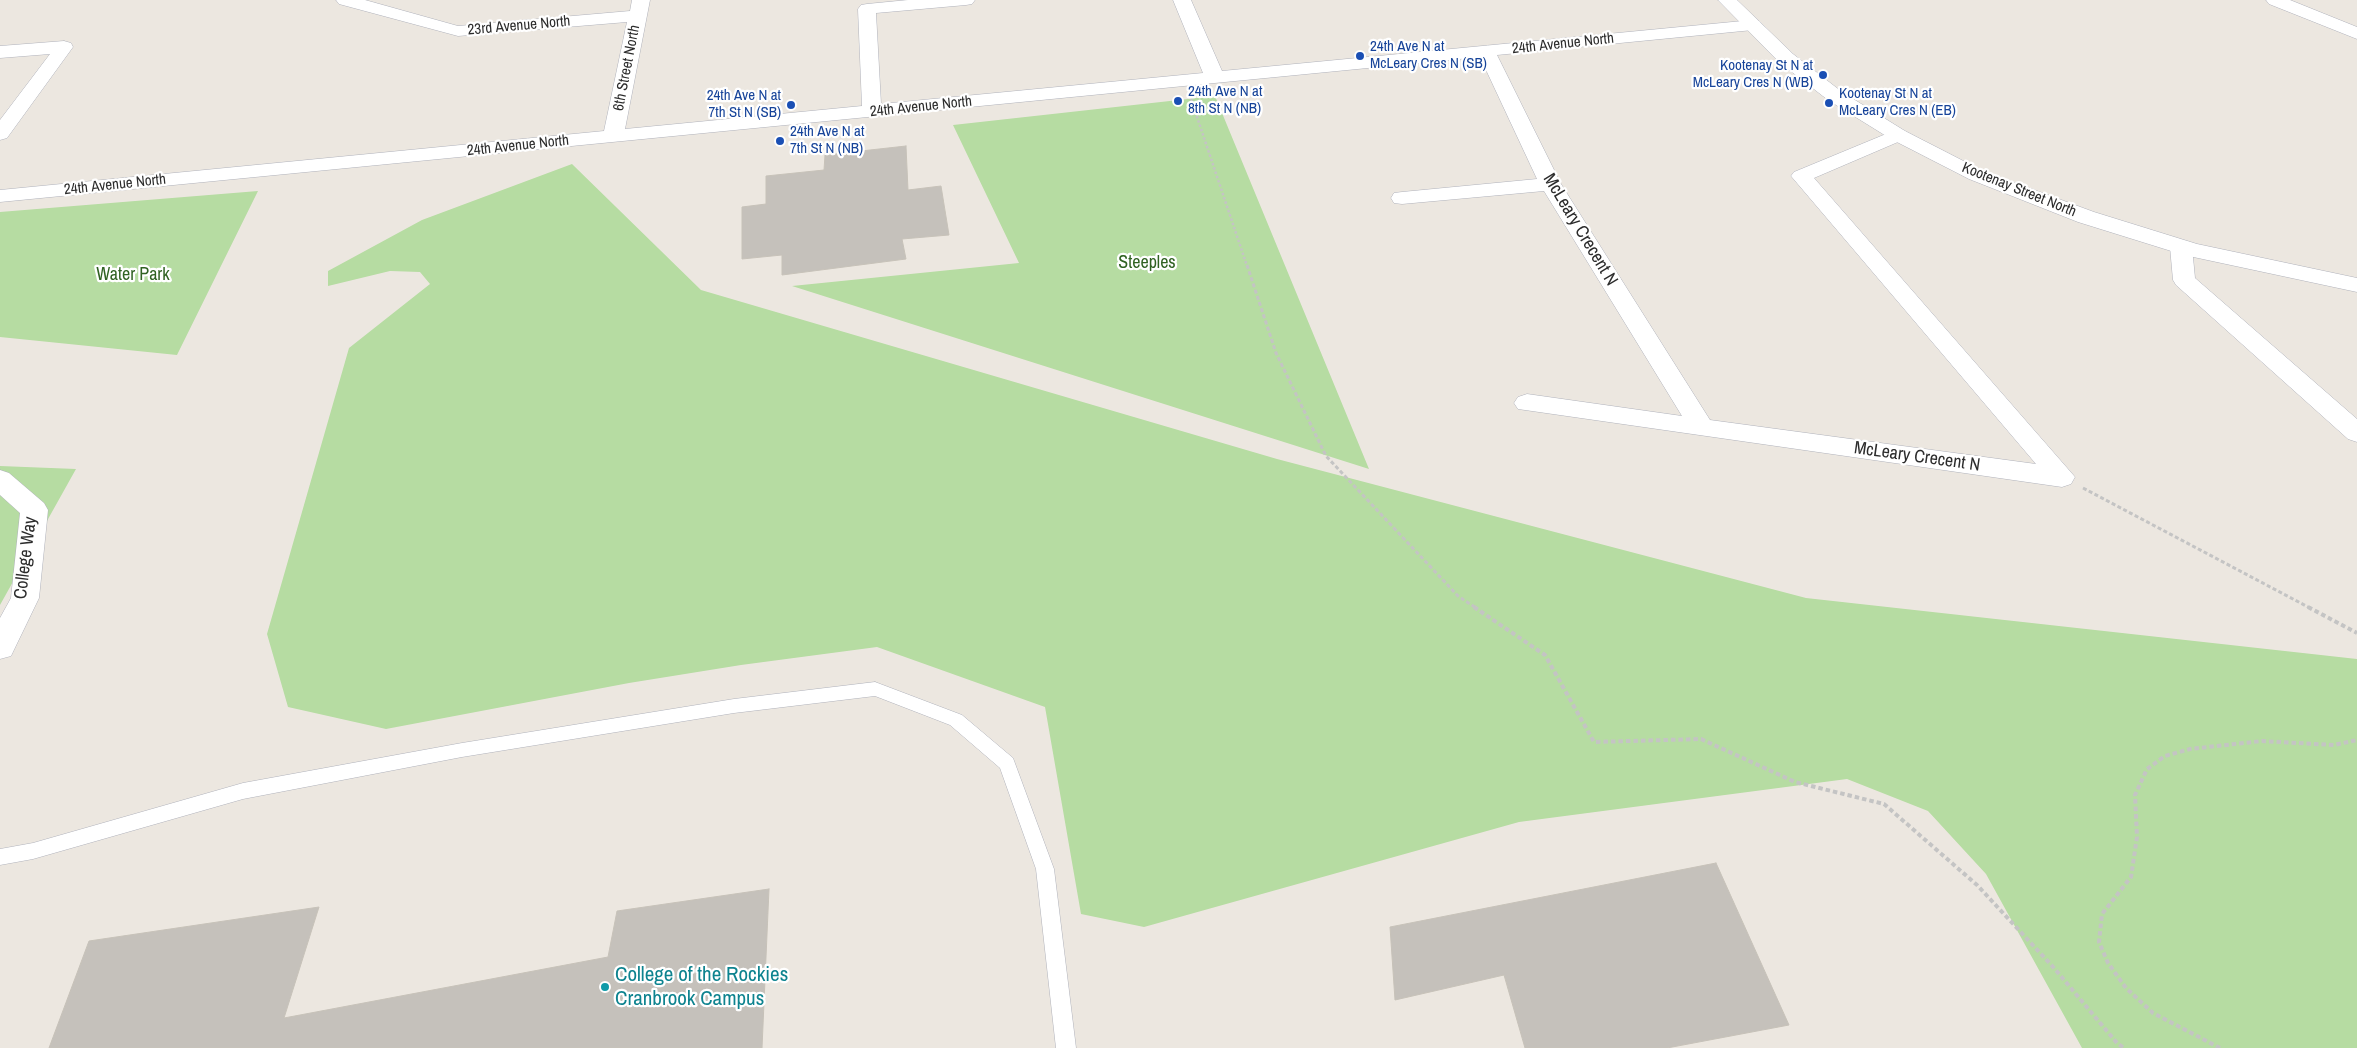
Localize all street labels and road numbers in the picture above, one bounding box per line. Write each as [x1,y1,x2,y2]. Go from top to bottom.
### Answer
street label: 23rd Avenue North [467,13,571,39]
street label: 6th Street North [610,24,644,112]
street label: 24th Avenue North [1511,30,1615,58]
street label: 24th Avenue North [869,93,973,121]
street label: 24th Avenue North [466,132,570,160]
street label: Kootenay Street North [1959,159,2079,221]
street label: McLeary Crecent N [1538,170,1622,290]
street label: 24th Avenue North [63,171,167,199]
street label: McLeary Crecent N [1853,437,1981,477]
street label: College Way [10,515,42,601]

